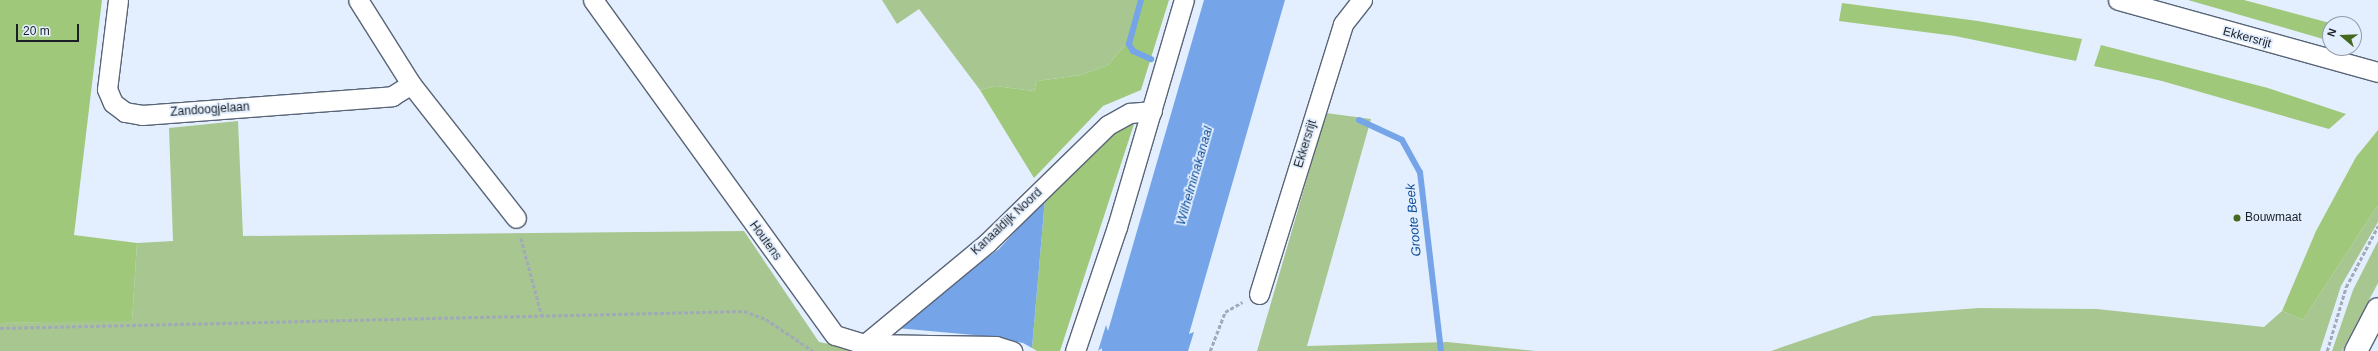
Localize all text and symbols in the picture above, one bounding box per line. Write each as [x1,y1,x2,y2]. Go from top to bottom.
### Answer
scale bar [18,16,81,42]
north arrow [2322,16,2362,56]
text: 20 m [23,24,50,38]
street label: Ekkersrijt [2221,25,2273,51]
text: N [2325,27,2339,38]
street label: Zandoogjelaan [170,100,250,120]
street label: Ekkersrijt [1292,118,1320,170]
water label: Wilhelminakanaal [1173,125,1217,227]
water label: Groote Beek [1403,183,1425,257]
street label: Kanaaldijk Noord [969,186,1045,258]
place label: Bouwmaat [2245,211,2302,225]
marker: Bouwmaat [2232,213,2242,223]
street label: Houtens [746,219,784,263]

